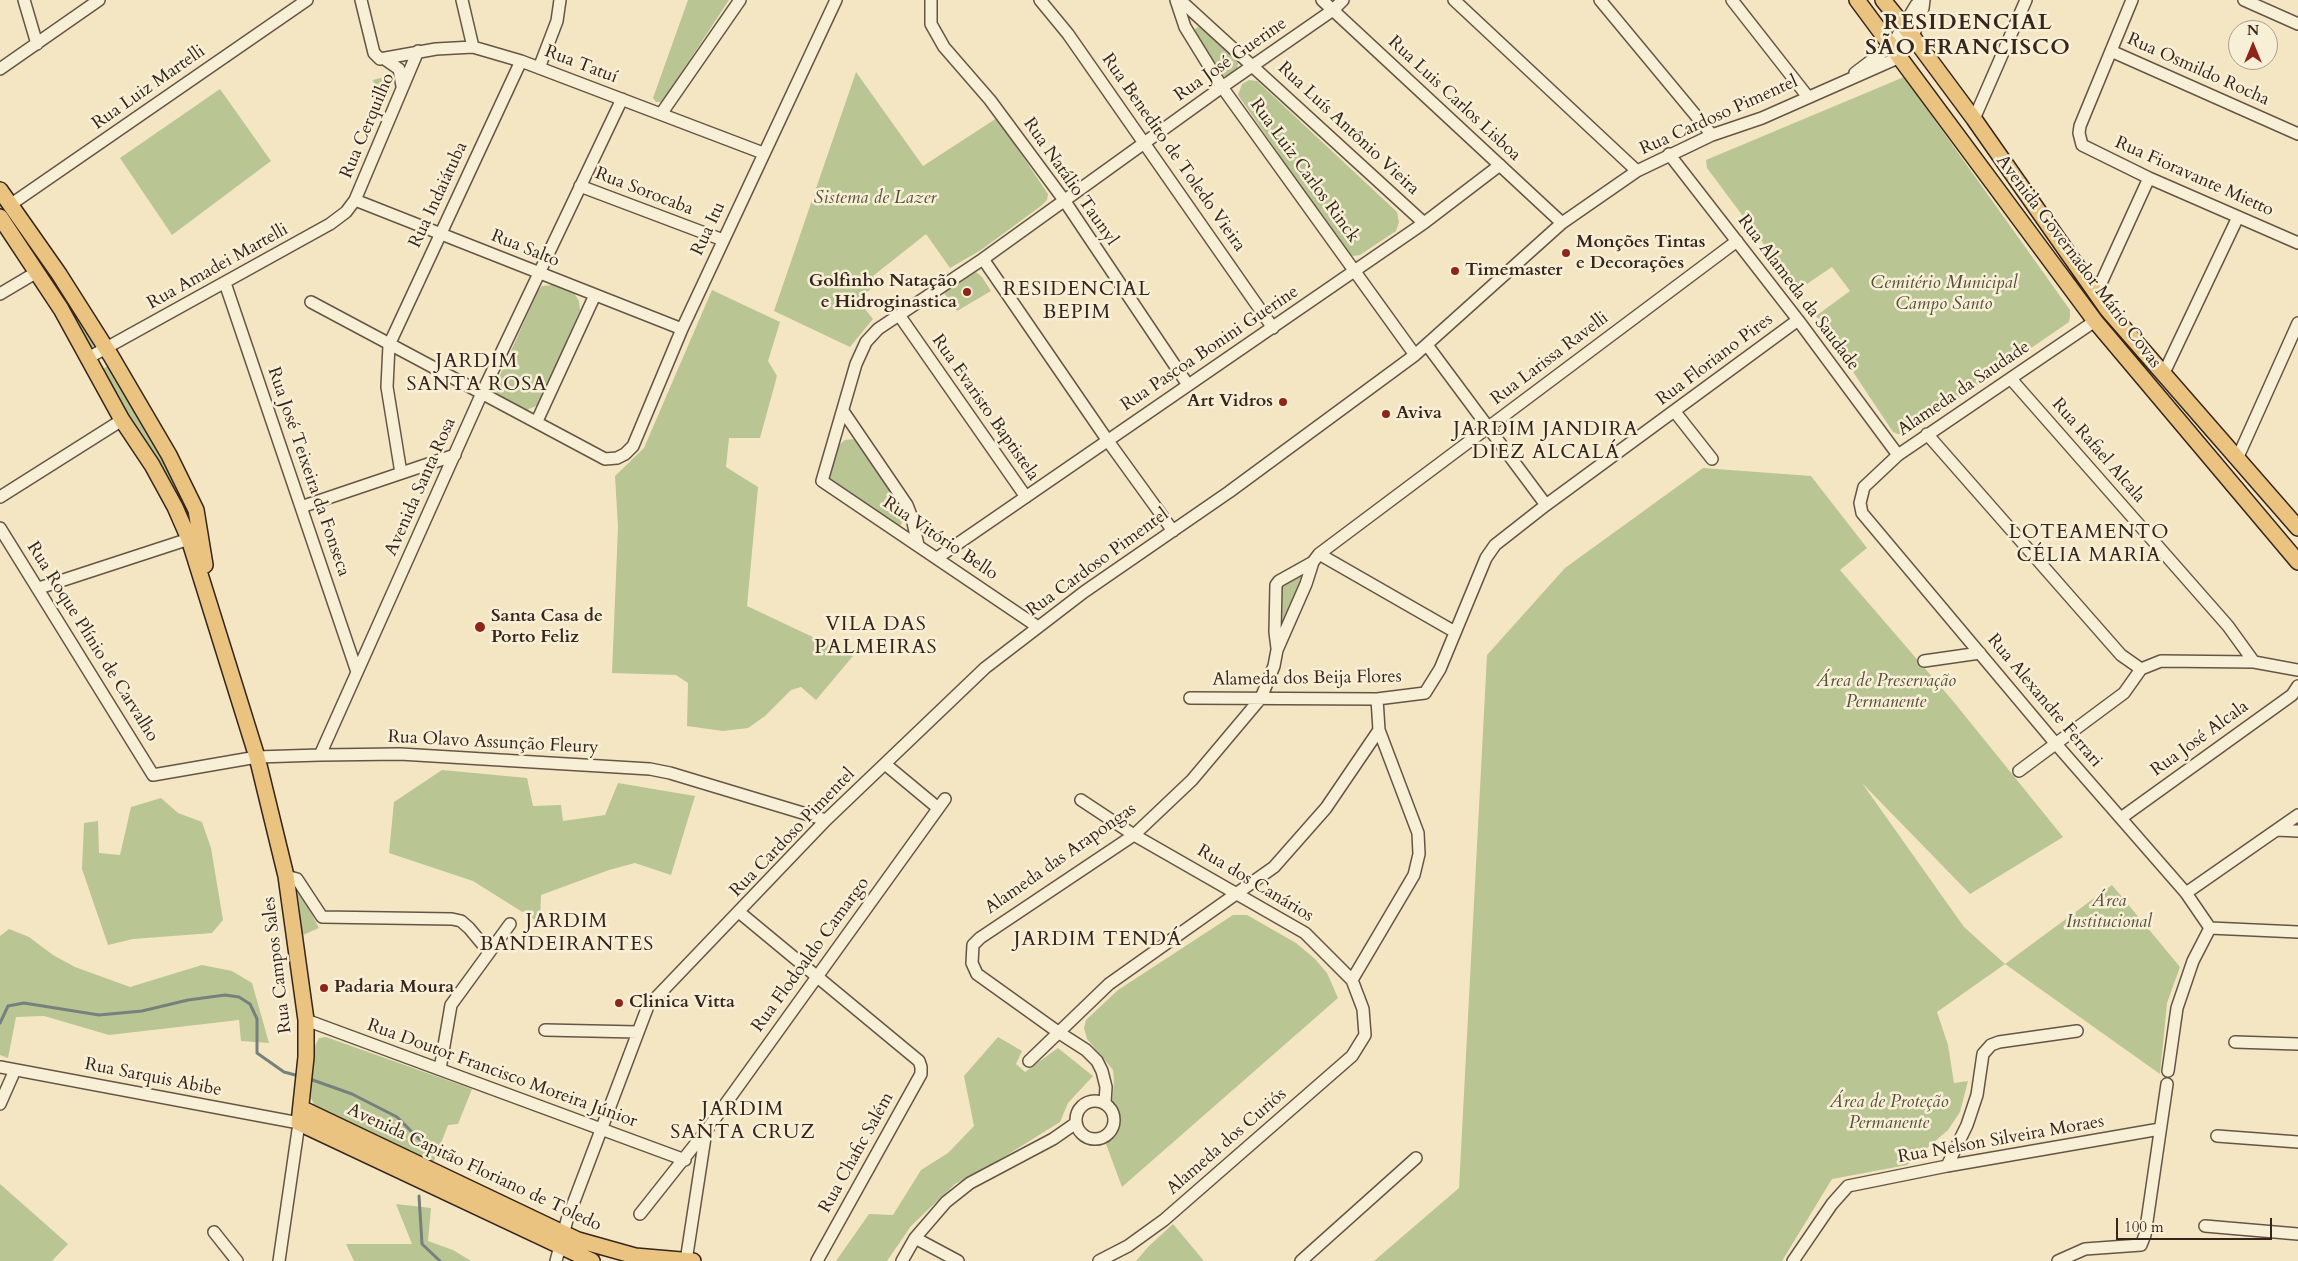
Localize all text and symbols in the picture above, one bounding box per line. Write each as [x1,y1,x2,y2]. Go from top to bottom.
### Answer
district label: RESIDENCIAL SÃO FRANCISCO [1864,11,2072,62]
street label: Rua José Guerine [1171,13,1291,107]
north arrow [2228,20,2278,70]
text: N [2247,21,2259,40]
street label: Rua Osmildo Rocha [2123,29,2273,111]
street label: Rua Luis Carlos Lisboa [1383,32,1525,166]
street label: Rua Luiz Martelli [88,41,210,135]
street label: Rua Tatuí [541,41,621,89]
street label: Rua Benedito de Toledo Vieira [1096,50,1250,256]
street label: Rua Luís Antônio Vieira [1273,58,1423,200]
street label: Rua Cerquilho [336,70,400,182]
street label: Rua Cardoso Pimentel [1637,71,1801,161]
street label: Rua Luiz Carlos Rinck [1245,95,1363,247]
street label: Rua Natálio Taunyl [1018,114,1122,250]
street label: Rua Fioravante Mietto [2111,132,2277,222]
street label: Rua Indaiátuba [405,139,473,251]
street label: Avenida Governador Mário Covas [1991,151,2165,373]
street label: Rua Sorocaba [592,163,696,221]
park label: Sistema de Lazer [814,188,936,210]
street label: Rua Itu [687,199,731,259]
street label: Rua Alameda da Saudade [1732,211,1864,375]
street label: Rua Amadei Martelli [144,219,292,315]
street label: Rua Salto [488,226,562,272]
place label: Monções Tintas e Decorações [1576,232,1705,274]
marker: Monções Tintas e Decorações [1560,247,1572,259]
place label: Timemaster [1465,260,1563,282]
marker: Timemaster [1449,265,1461,277]
place label: Golfinho Natação e Hidroginastica [809,271,957,314]
park label: Cemitério Municipal Campo Santo [1871,273,2017,316]
district label: RESIDENCIAL BEPIM [1002,278,1152,325]
street label: Rua Pascoa Bonini Guerine [1117,281,1303,417]
marker: Golfinho Natação e Hidroginastica [961,286,973,298]
street label: Rua Larissa Ravelli [1487,308,1613,410]
street label: Rua Floriano Pires [1653,309,1777,411]
street label: Rua Evaristo Baptistela [926,331,1044,485]
street label: Alameda da Saudade [1894,337,2034,441]
district label: JARDIM SANTA ROSA [405,350,549,397]
street label: Rua José Teixeira da Fonseca [262,364,354,580]
place label: Art Vidros [1187,391,1273,413]
street label: Rua Rafael Alcala [2047,394,2149,508]
marker: Art Vidros [1277,396,1289,408]
place label: Aviva [1396,403,1442,425]
marker: Aviva [1380,408,1392,420]
street label: Avenida Santa Rosa [381,415,461,559]
district label: JARDIM JANDIRA DIEZ ALCALÁ [1452,418,1640,465]
street label: Rua Vitório Bello [878,493,1002,585]
street label: Rua Cardoso Pimentel [1023,504,1173,622]
district label: LOTEAMENTO CÉLIA MARIA [2007,521,2171,568]
street label: Rua Roque Plínio de Carvalho [21,538,163,746]
place label: Santa Casa de Porto Feliz [491,606,603,649]
district label: VILA DAS PALMEIRAS [813,613,939,660]
marker: Santa Casa de Porto Feliz [473,620,487,634]
street label: Rua Alexandre Ferrari [1982,630,2106,772]
street label: Alameda dos Beija Flores [1212,667,1402,691]
park label: Área de Preservação Permanente [1816,671,1956,714]
street label: Rua José Alcala [2147,696,2253,782]
street label: Rua Olavo Assunção Fleury [387,727,599,759]
street label: Rua Cardoso Pimentel [726,764,860,902]
street label: Alameda das Arapongas [981,799,1141,919]
street label: Rua dos Canários [1193,841,1317,927]
street label: Rua Flodoaldo Camargo [748,873,874,1037]
park label: Área Institucional [2066,891,2152,934]
street label: Rua Campos Sales [259,895,297,1035]
district label: JARDIM BANDEIRANTES [478,910,656,957]
district label: JARDIM TENDÁ [1012,928,1184,952]
place label: Padaria Moura [334,977,454,999]
marker: Padaria Moura [318,982,330,994]
place label: Clinica Vitta [629,992,735,1014]
marker: Clinica Vitta [613,997,625,1009]
street label: Rua Doutor Francisco Moreira Júnior [364,1015,640,1133]
street label: Rua Sarquis Abibe [83,1054,223,1102]
street label: Alameda dos Curiós [1163,1084,1291,1200]
street label: Rua Chafic Salém [815,1089,899,1217]
park label: Área de Proteção Permanente [1829,1092,1949,1134]
district label: JARDIM SANTA CRUZ [669,1098,817,1145]
street label: Avenida Capitão Floriano de Toledo [343,1099,605,1237]
street label: Rua Nelson Silveira Moraes [1896,1111,2106,1169]
scale bar [2118,1208,2274,1240]
text: 100 m [2124,1217,2164,1237]

